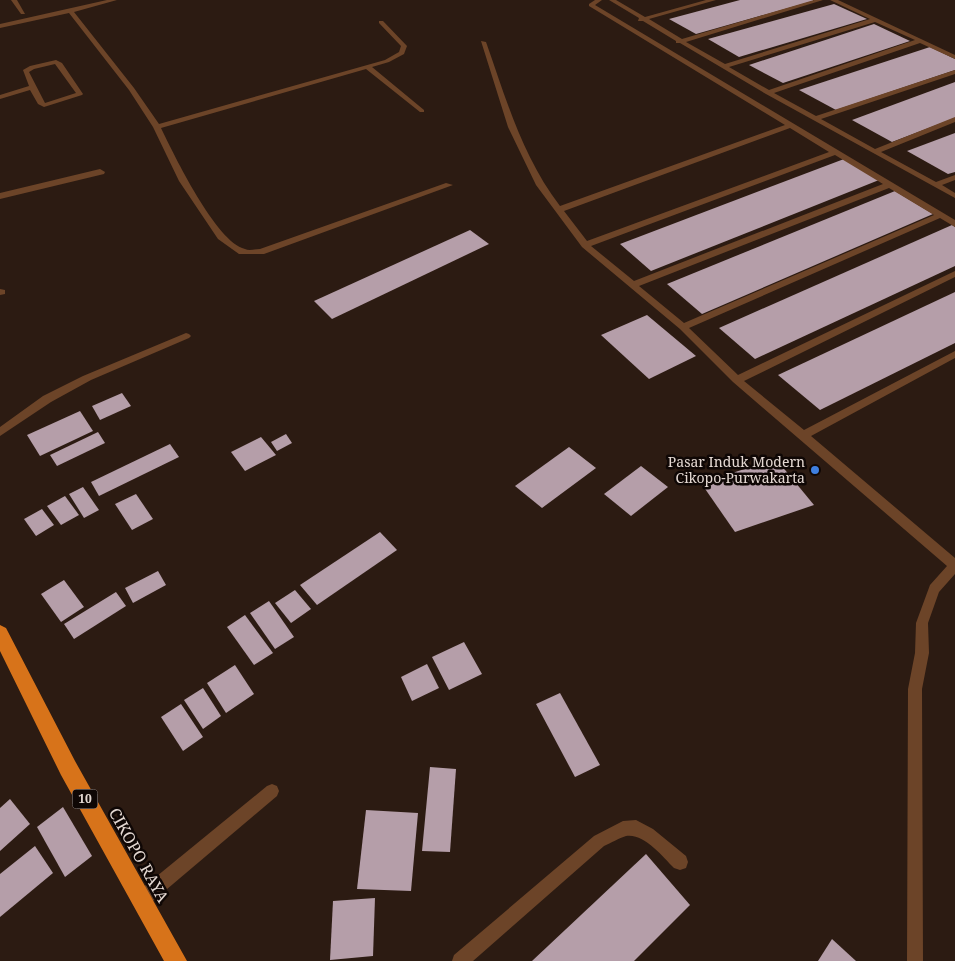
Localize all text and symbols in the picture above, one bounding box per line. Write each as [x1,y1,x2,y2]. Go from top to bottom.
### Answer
place label: Pasar Induk Modern Cikopo-Purwakarta [668,452,805,487]
marker: Pasar Induk Modern Cikopo-Purwakarta [809,464,821,476]
road number: 10 [72,790,98,809]
street label: CIKOPO RAYA [104,804,174,907]

